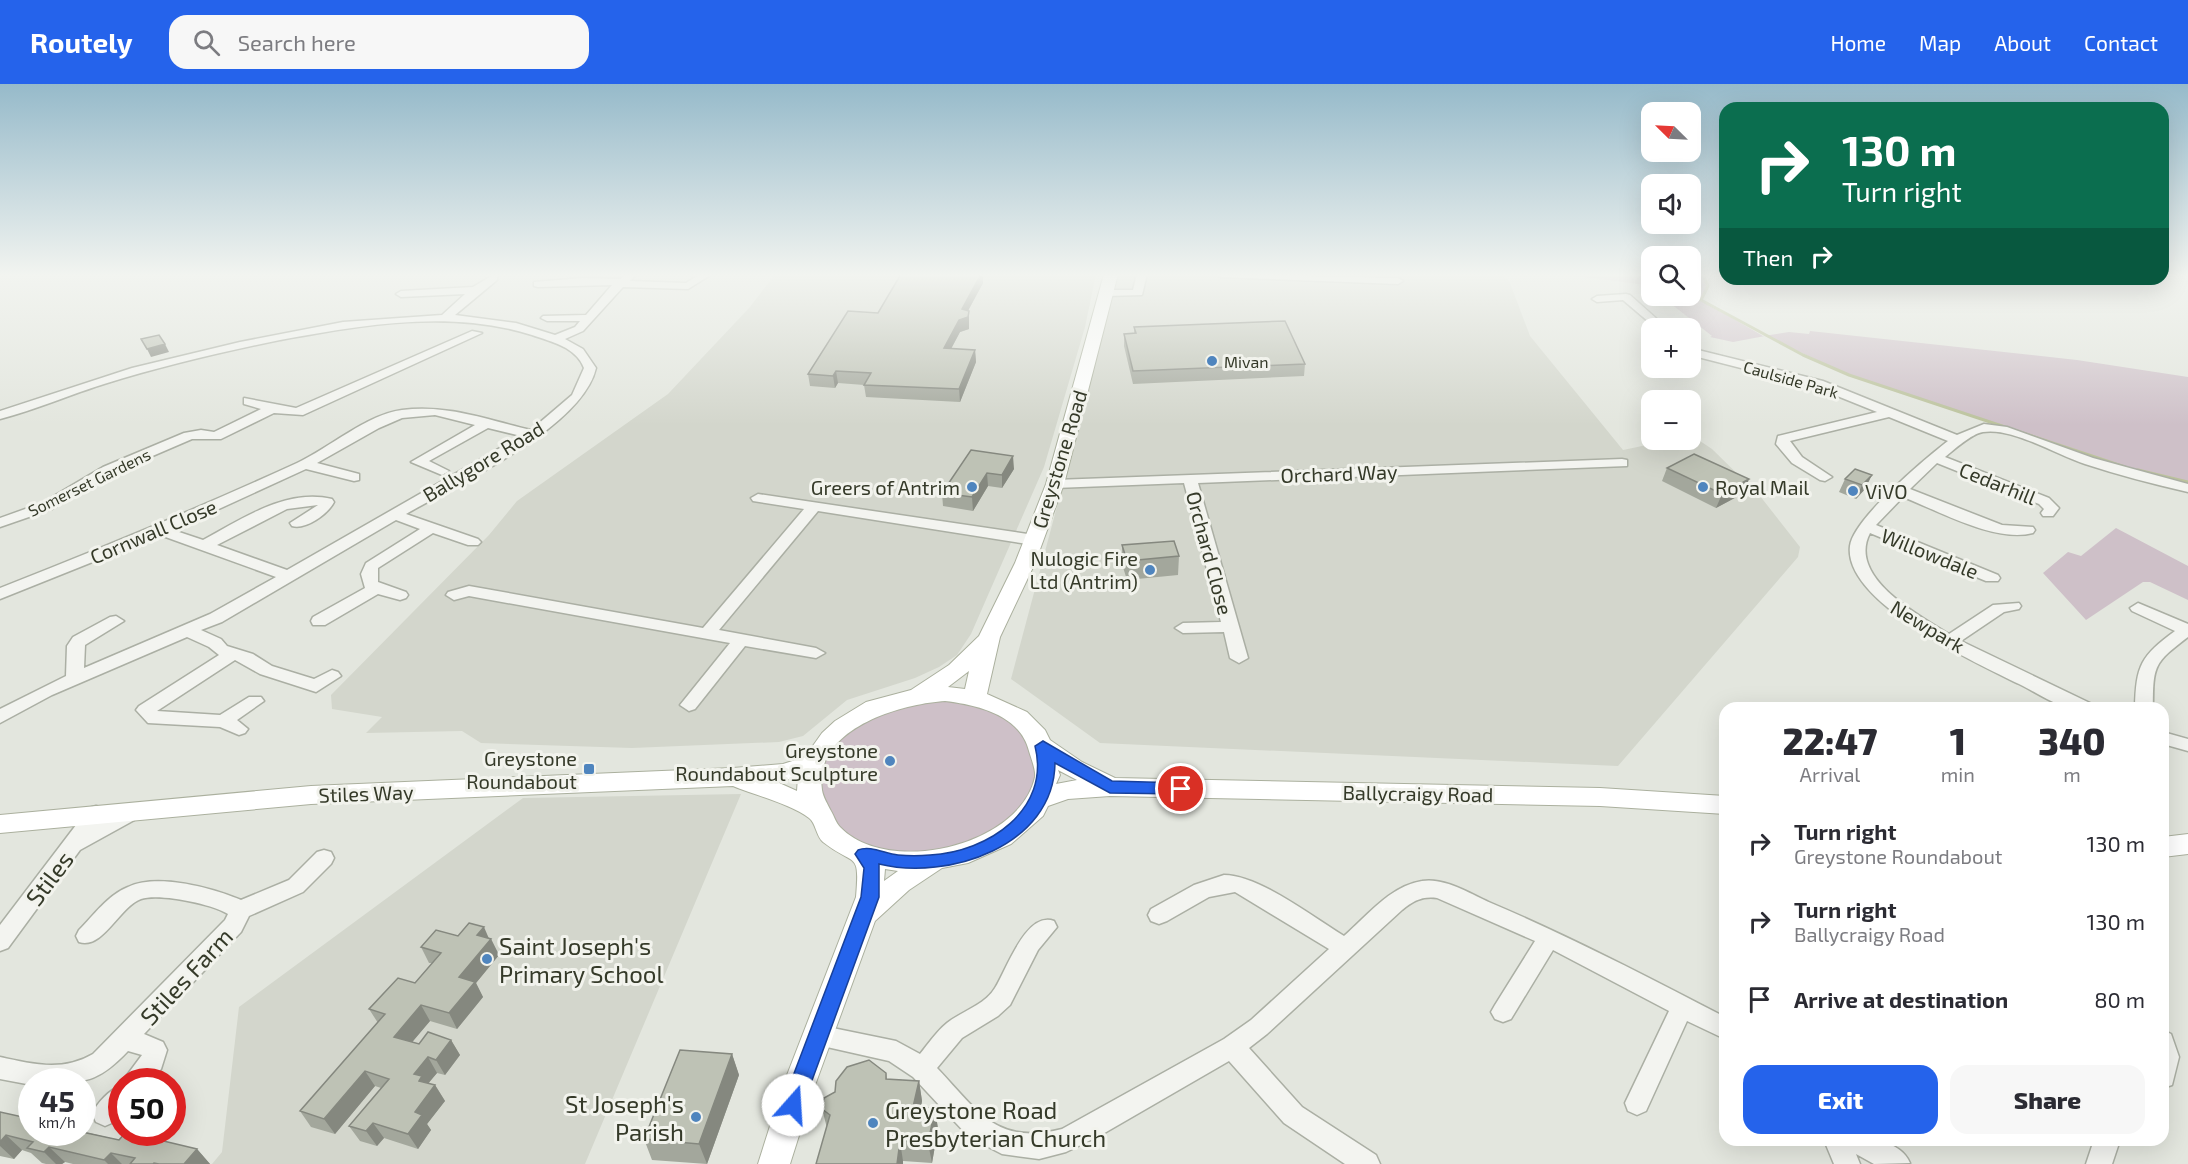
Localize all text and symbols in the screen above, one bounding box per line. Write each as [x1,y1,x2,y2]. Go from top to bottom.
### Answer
search box [169,15,589,69]
text: Routely [30,25,133,59]
icon: search [190,26,223,59]
text: Search here [238,29,356,55]
text: Home [1830,30,1886,55]
text: Map [1919,30,1961,55]
text: About [1994,30,2051,55]
text: Contact [2084,30,2158,55]
north arrow [1641,102,1701,162]
map controls [1641,102,1701,450]
text: 130 m [1842,124,1957,174]
icon: right [1743,126,1821,204]
button: sound [1641,174,1701,234]
text: Turn right [1842,175,1962,207]
icon: right [1805,240,1838,273]
text: Then [1743,244,1793,270]
button: search [1641,246,1701,306]
button: + [1641,318,1701,378]
place label: Mivan [1224,352,1268,371]
marker: Mivan [1205,354,1219,368]
street label: Caulside Park [1741,356,1841,402]
street label: Greystone Road [1027,387,1091,531]
button: − [1641,390,1701,450]
street label: Ballygore Road [418,415,548,507]
street label: Somerset Gardens [25,444,153,520]
street label: Cedarhill [1956,457,2040,509]
street label: Orchard Way [1280,459,1398,487]
place label: Greers of Antrim [811,475,960,499]
place label: Royal Mail [1715,475,1809,499]
place label: ViVO [1865,479,1908,503]
marker: Greers of Antrim [965,480,979,494]
marker: Royal Mail [1696,480,1710,494]
marker: ViVO [1846,484,1860,498]
street label: Orchard Close [1182,489,1238,617]
street label: Cornwall Close [86,494,220,568]
street label: Willowdale [1878,523,1982,583]
place label: Nulogic Fire Ltd (Antrim) [1030,546,1138,593]
marker: Nulogic Fire Ltd (Antrim) [1143,563,1157,577]
street label: Newpark [1887,595,1969,657]
text: 22:47 [1782,719,1877,762]
text: 1 [1950,719,1966,762]
text: 340 [2038,719,2106,762]
place label: Greystone Roundabout Sculpture [675,738,878,785]
place label: Greystone Roundabout [466,746,577,793]
marker: Greystone Roundabout Sculpture [883,754,897,768]
marker: Greystone Roundabout [582,762,596,776]
text: Arrival [1799,762,1860,786]
text: min [1941,762,1975,786]
text: m [2063,762,2081,786]
pin [1155,763,1206,814]
icon: arrive [1164,772,1197,805]
street label: Stiles Way [318,779,414,807]
street label: Ballycraigy Road [1342,780,1494,806]
text: Turn right [1794,818,1896,844]
icon: right [1743,827,1776,860]
text: 130 m [2087,830,2145,856]
text: Greystone Roundabout [1794,844,2002,868]
street label: Stiles [19,845,79,911]
text: Turn right [1794,896,1896,922]
icon: right [1743,905,1776,938]
text: 130 m [2087,908,2145,934]
street label: Stiles Farm [134,921,238,1031]
text: Ballycraigy Road [1794,922,1945,946]
place label: Saint Joseph's Primary School [499,931,664,988]
marker: Saint Joseph's Primary School [480,952,494,966]
icon: arrive [1743,983,1776,1016]
text: Arrive at destination [1794,986,2008,1012]
text: 80 m [2094,986,2145,1012]
button: Exit [1743,1065,1938,1134]
button: Share [1950,1065,2145,1134]
speed limit sign: 50 [108,1068,186,1146]
position arrow [761,1073,825,1137]
text: 45 [39,1082,75,1118]
place label: St Joseph's Parish [565,1089,684,1146]
place label: Greystone Road Presbyterian Church [885,1095,1106,1152]
marker: St Joseph's Parish [689,1110,703,1124]
text: km/h [38,1113,76,1131]
marker: Greystone Road Presbyterian Church [866,1116,880,1130]

